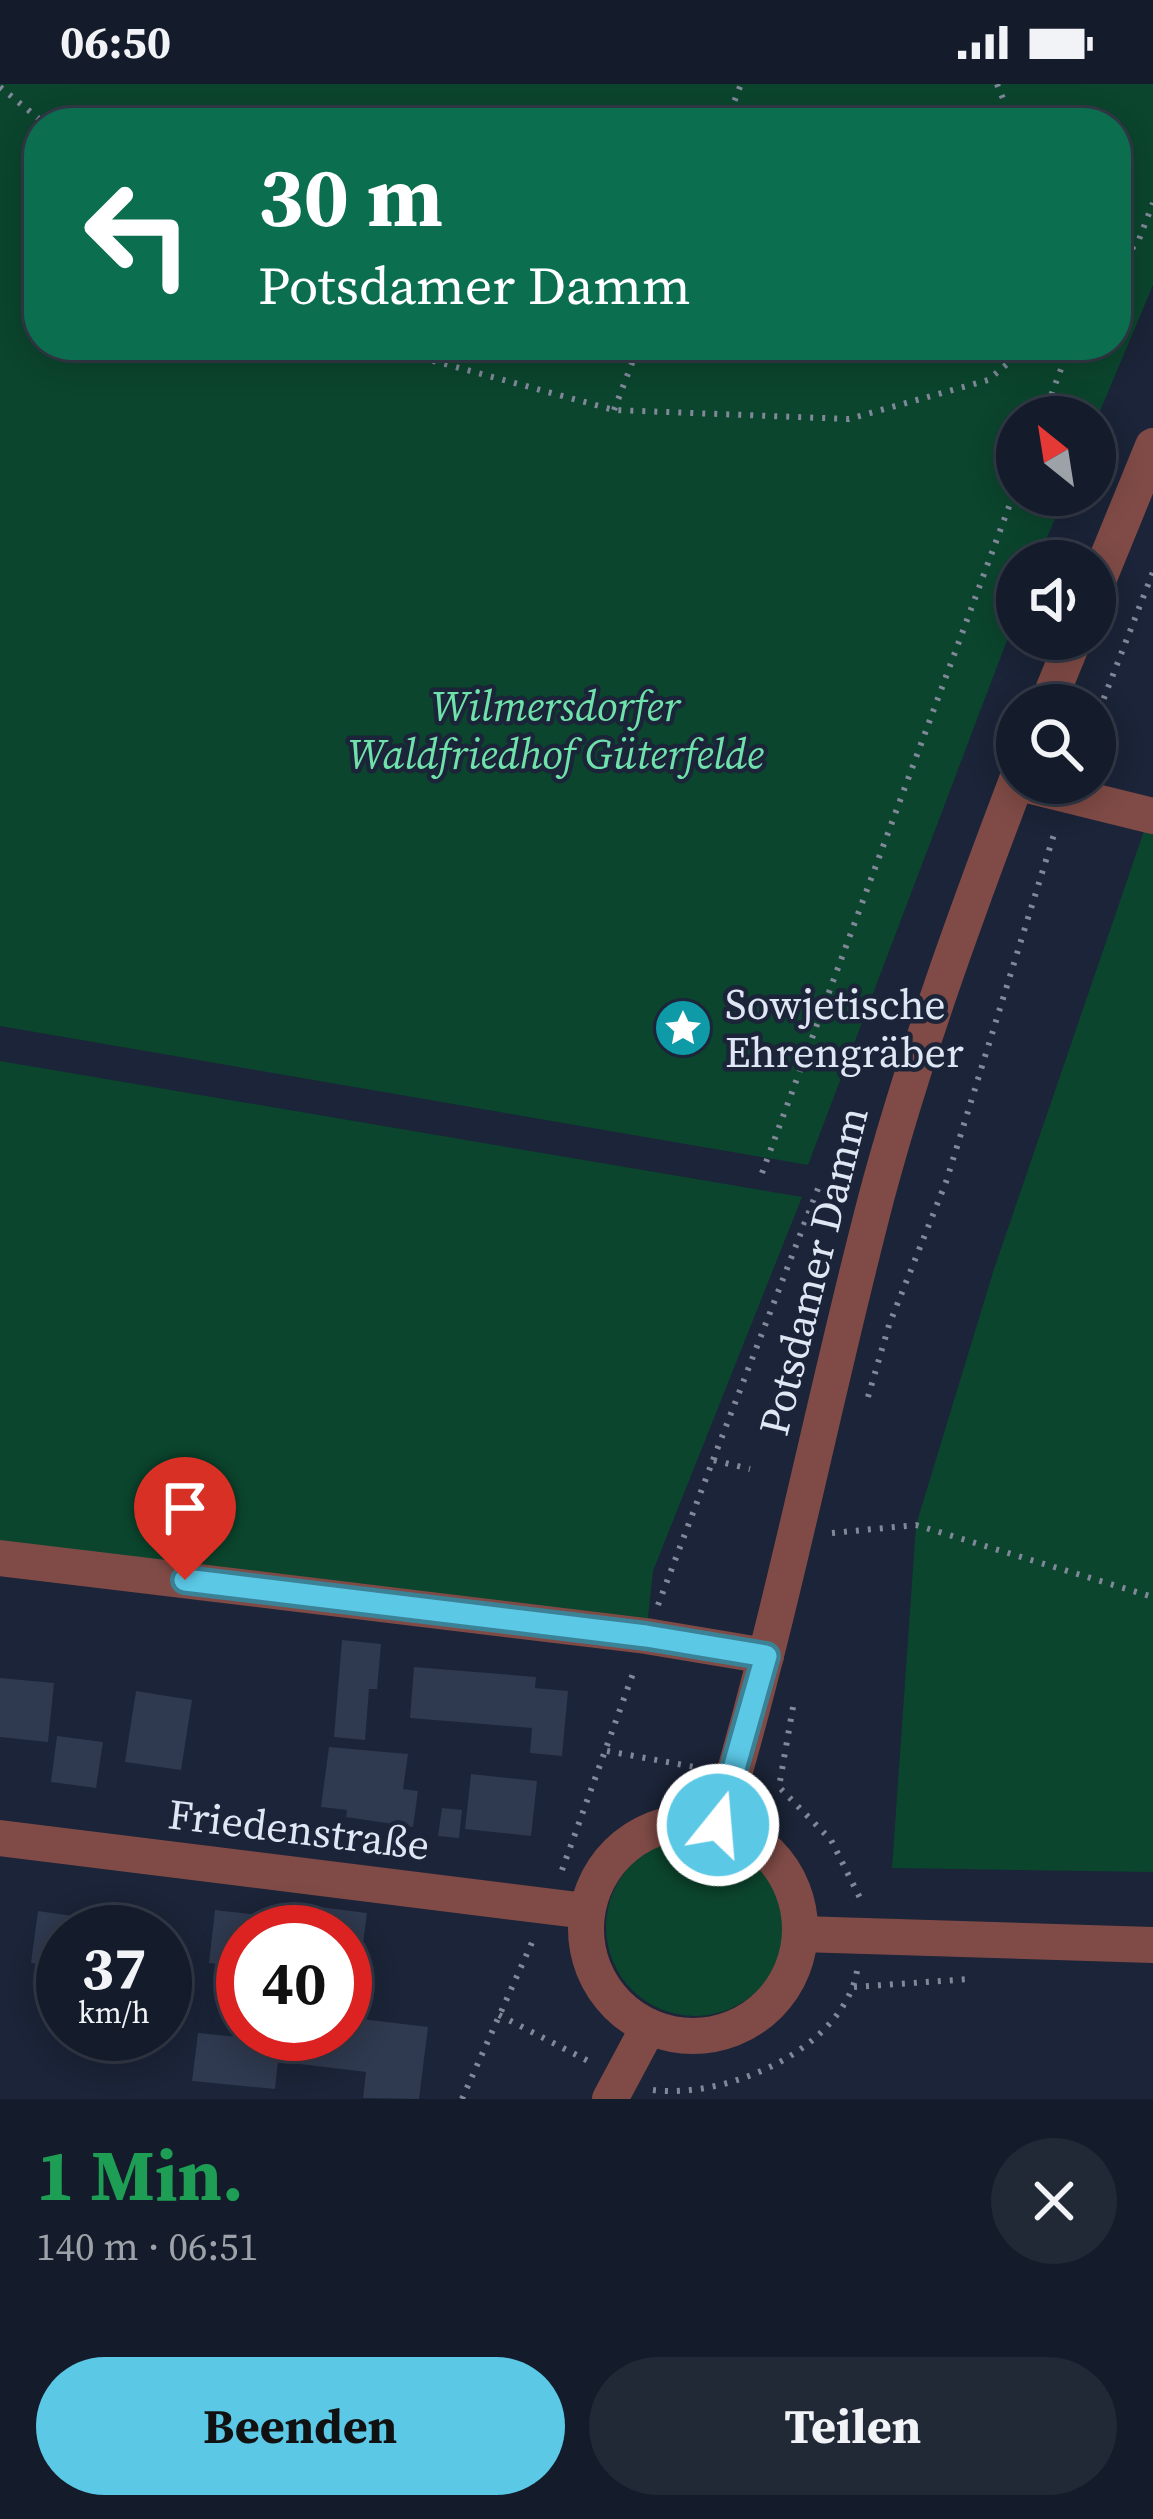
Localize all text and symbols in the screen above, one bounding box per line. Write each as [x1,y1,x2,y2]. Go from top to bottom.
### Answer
text: 06:50 [60,11,171,73]
text: 30 m [258,139,443,254]
icon: left [60,156,216,312]
text: Potsdamer Damm [258,248,691,322]
north arrow [996,396,1116,516]
map controls [996,396,1116,804]
button: sound [996,540,1116,660]
park label: Wilmersdorfer Waldfriedhof Güterfelde [348,677,764,783]
button: search [996,684,1116,804]
place label: Sowjetische Ehrengräber [725,975,964,1081]
place icon: Sowjetische Ehrengräber [652,997,714,1059]
street label: Potsdamer Damm [744,1101,882,1441]
pin [134,1457,236,1580]
icon: arrive [152,1475,218,1541]
position arrow [655,1762,781,1888]
street label: Friedenstraße [165,1784,433,1874]
speed limit sign: 40 [216,1905,372,2061]
text: 37 [81,1927,147,2009]
text: km/h [78,1992,150,2033]
text: 1 Min. [36,2125,244,2224]
button: close [991,2138,1117,2264]
text: 140 m · 06:51 [36,2220,258,2273]
button: Beenden [36,2357,565,2495]
button: Teilen [589,2357,1117,2495]

